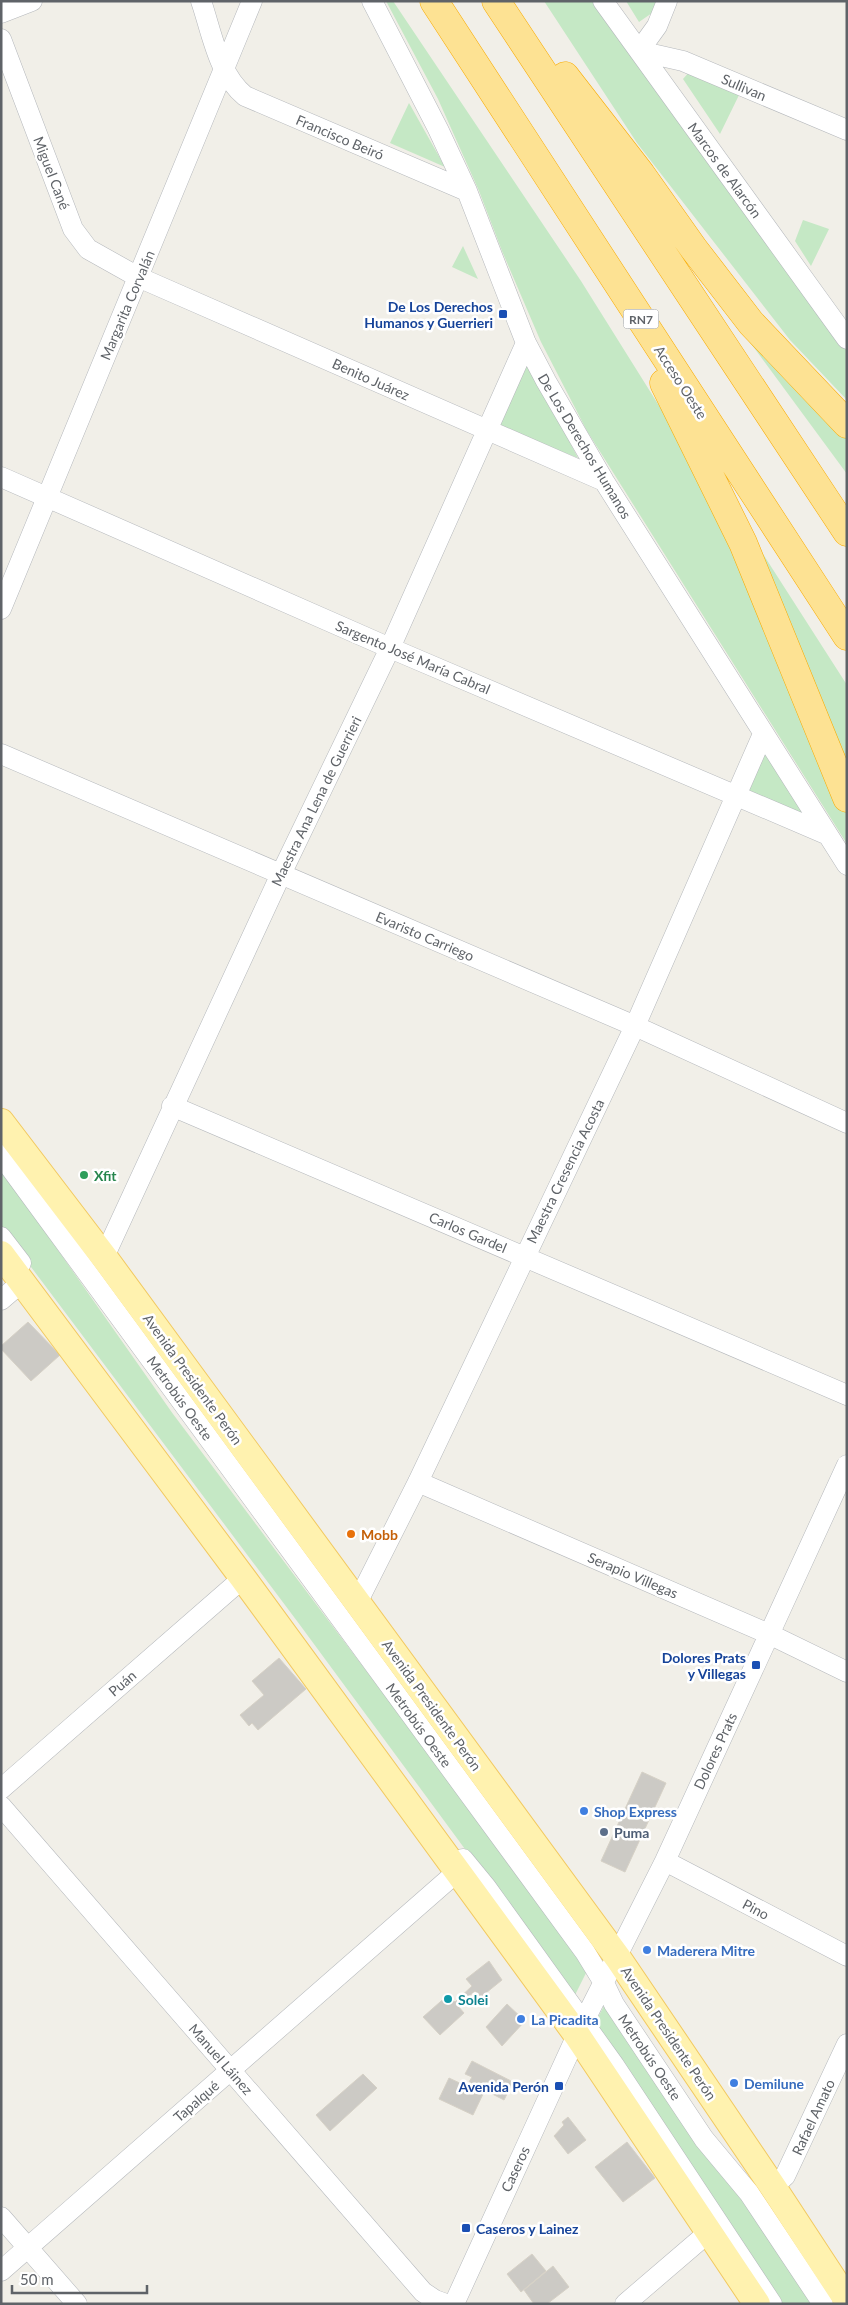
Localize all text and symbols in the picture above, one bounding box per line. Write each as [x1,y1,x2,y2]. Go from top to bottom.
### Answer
street label: Sullivan [719,70,769,104]
street label: Francisco Beiró [294,111,387,163]
street label: Marcos de Alarcón [685,119,765,221]
street label: Miguel Cané [30,134,74,212]
street label: Margarita Corvalán [96,248,158,362]
place label: De Los Derechos Humanos y Guerrieri [364,298,493,331]
marker: De Los Derechos Humanos y Guerrieri [497,308,509,320]
road number: RN7 [624,310,658,328]
street label: Acceso Oeste [651,342,711,422]
street label: Benito Juárez [330,354,412,404]
street label: De Los Derechos Humanos [535,370,635,522]
street label: Sargento José María Cabral [333,617,493,697]
street label: Maestra Ana Lena de Guerrieri [267,713,365,889]
street label: Evaristo Carriego [373,908,477,964]
street label: Maestra Cresencia Acosta [523,1096,607,1246]
place label: Xfit [94,1167,117,1184]
marker: Xfit [78,1169,90,1181]
street label: Carlos Gardel [427,1208,509,1256]
street label: Avenida Presidente Perón [140,1310,246,1448]
street label: Metrobús Oeste [144,1352,216,1444]
place label: Mobb [361,1526,398,1543]
marker: Mobb [345,1528,357,1540]
street label: Serapio Villegas [585,1548,681,1602]
street label: Avenida Presidente Perón [379,1636,485,1774]
place label: Dolores Prats y Villegas [662,1649,746,1682]
marker: Dolores Prats y Villegas [750,1659,762,1671]
street label: Puán [105,1666,139,1700]
street label: Metrobús Oeste [383,1679,455,1771]
street label: Dolores Prats [690,1710,740,1792]
place label: Shop Express [594,1803,677,1820]
marker: Shop Express [578,1805,590,1817]
place label: Puma [614,1824,649,1841]
marker: Puma [598,1826,610,1838]
street label: Pino [740,1895,772,1923]
place label: Maderera Mitre [657,1942,756,1959]
marker: Maderera Mitre [641,1944,653,1956]
street label: Avenida Presidente Perón [618,1963,720,2103]
place label: Solei [458,1991,488,2008]
marker: Solei [442,1993,454,2005]
place label: La Picadita [531,2011,599,2028]
street label: Metrobús Oeste [615,2011,685,2103]
marker: La Picadita [515,2013,527,2025]
street label: Manuel Láinez [185,2020,257,2098]
place label: Demilune [744,2075,805,2092]
street label: Rafael Amato [788,2076,838,2158]
street label: Tapalqué [170,2077,222,2125]
marker: Demilune [728,2077,740,2089]
place label: Avenida Perón [458,2078,549,2095]
marker: Avenida Perón [553,2080,565,2092]
street label: Caseros [497,2143,533,2195]
place label: Caseros y Lainez [476,2220,579,2237]
marker: Caseros y Lainez [460,2222,472,2234]
scale bar [12,2262,148,2294]
text: 50 m [20,2270,54,2288]

